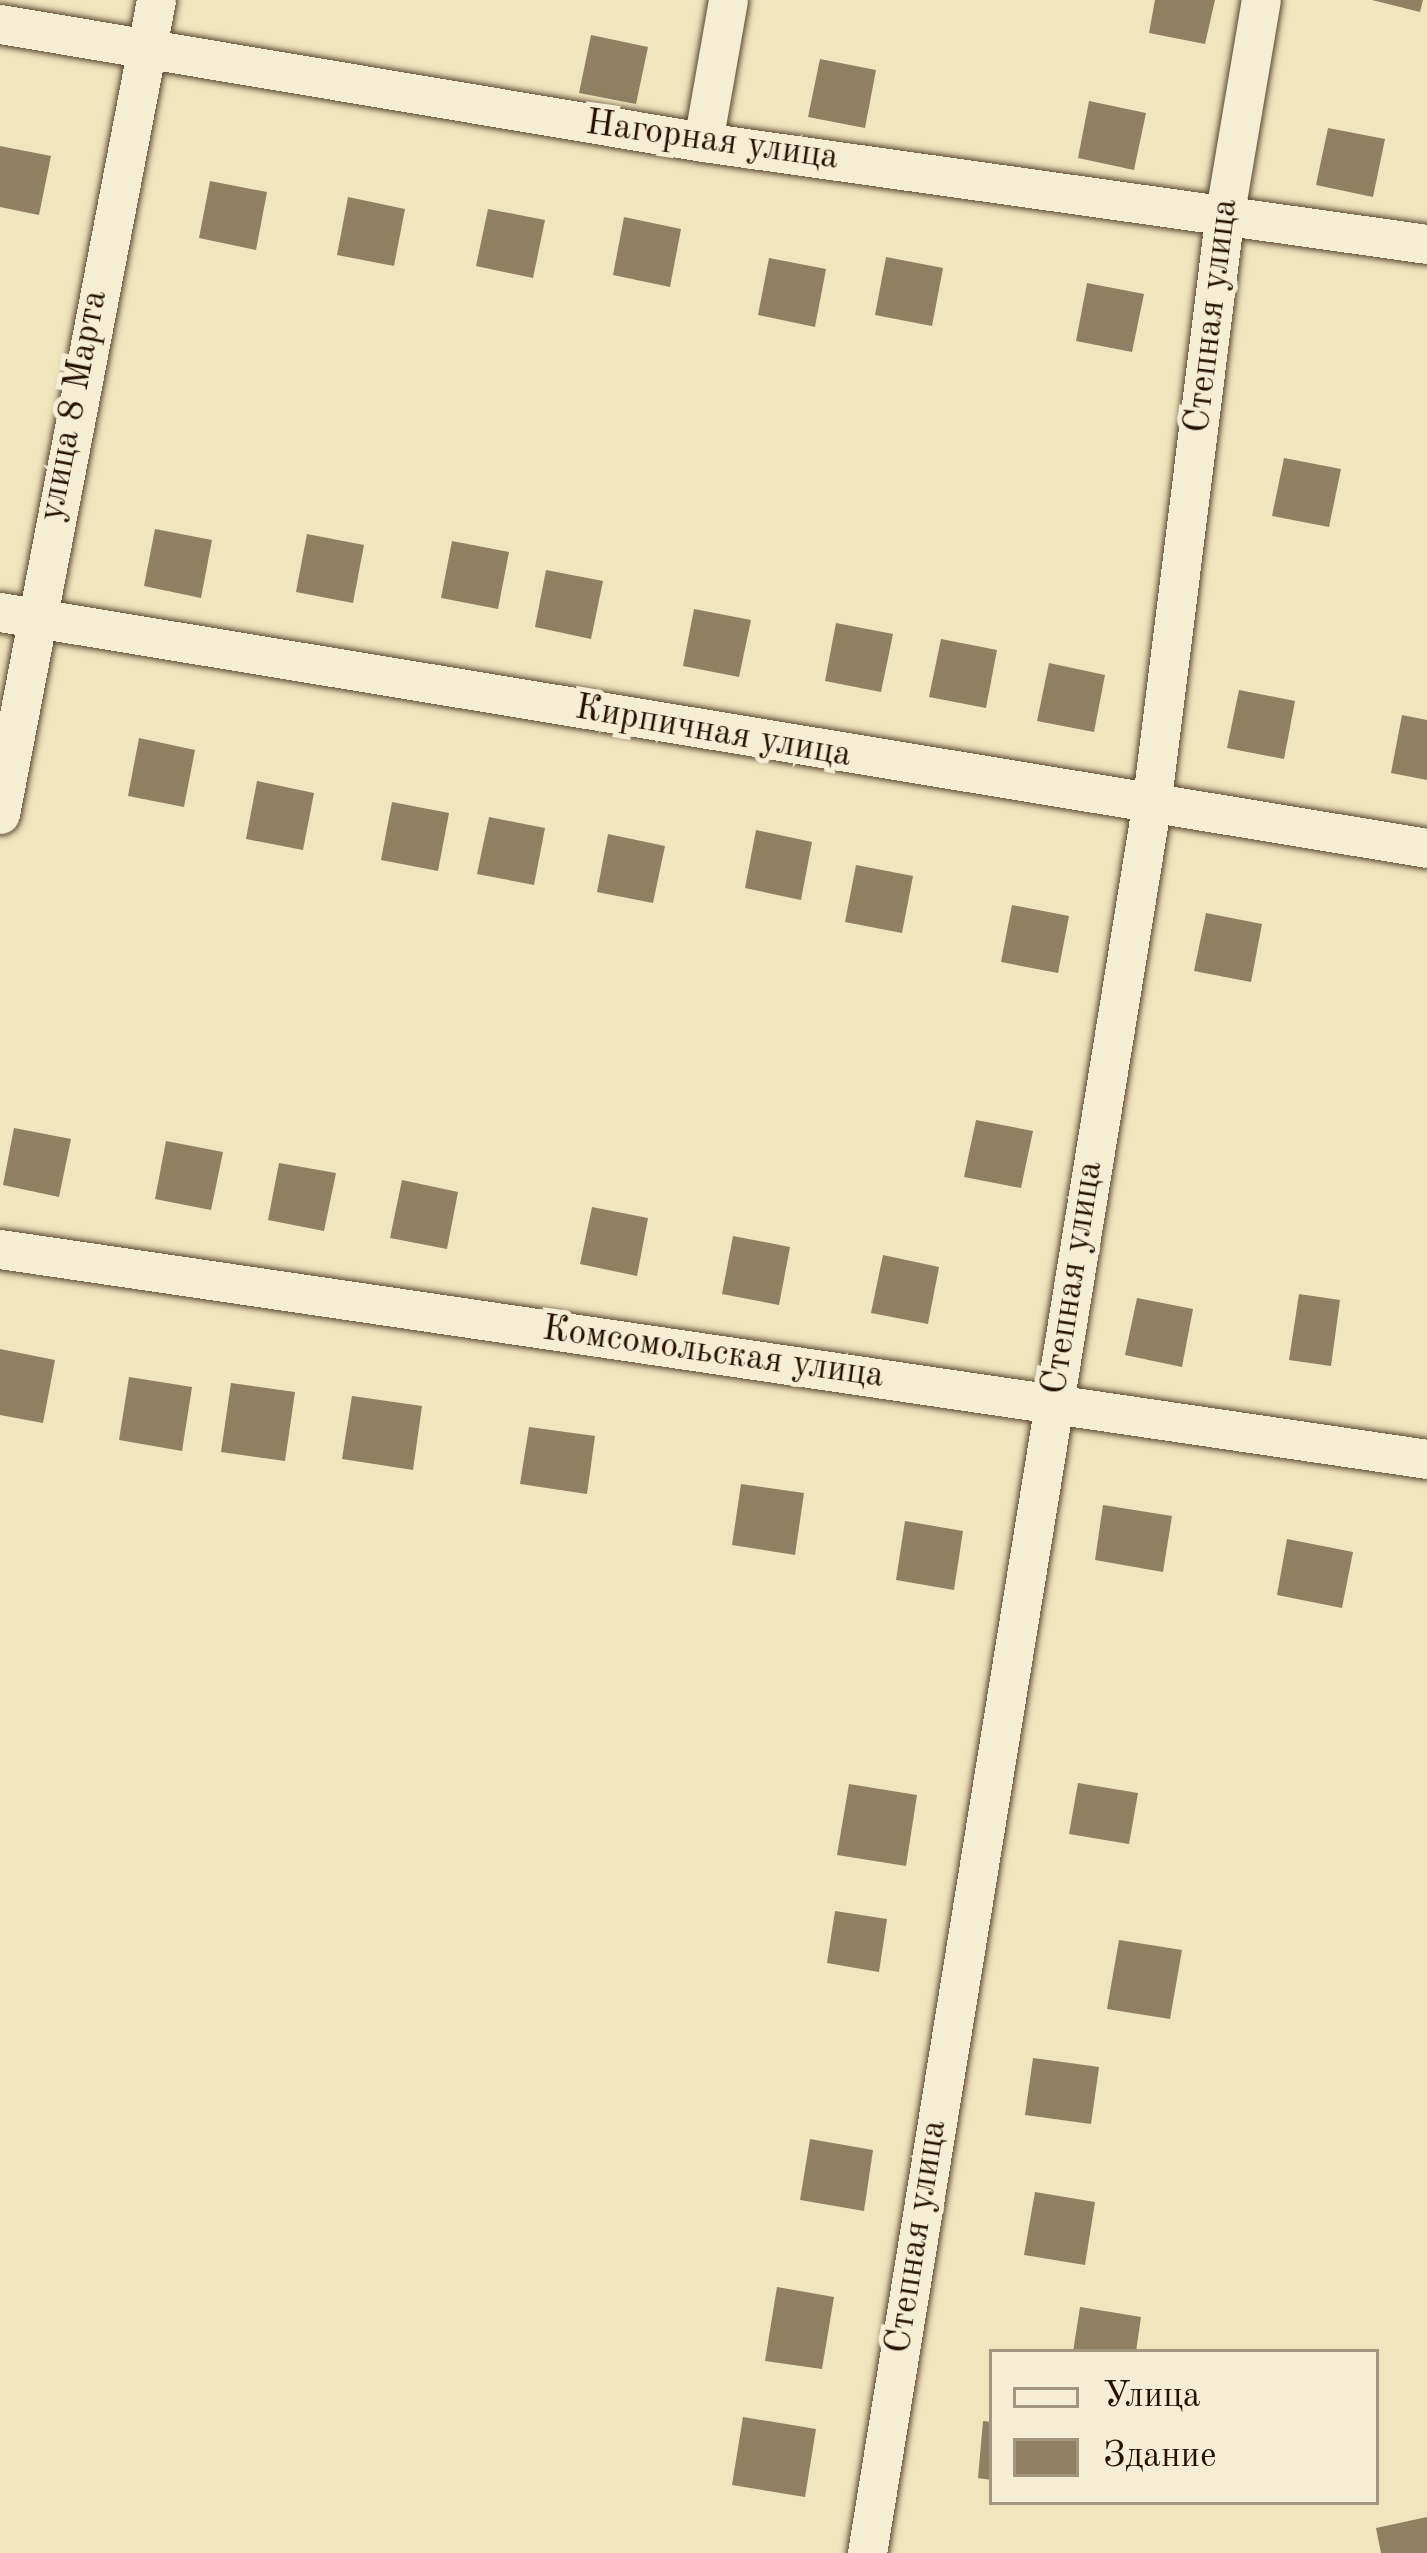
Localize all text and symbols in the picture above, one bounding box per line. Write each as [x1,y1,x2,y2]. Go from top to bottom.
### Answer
street label: Нагорная улица [583,103,841,181]
street label: Степная улица [1177,196,1249,436]
street label: улица 8 Марта [31,287,119,525]
street label: Кирпичная улица [572,687,854,779]
street label: Степная улица [1034,1158,1114,1398]
street label: Комсомольская улица [540,1309,886,1399]
street label: Степная улица [878,2117,958,2357]
legend [989,2349,1379,2505]
text: Улица [1103,2379,1201,2415]
text: Здание [1103,2439,1217,2475]

